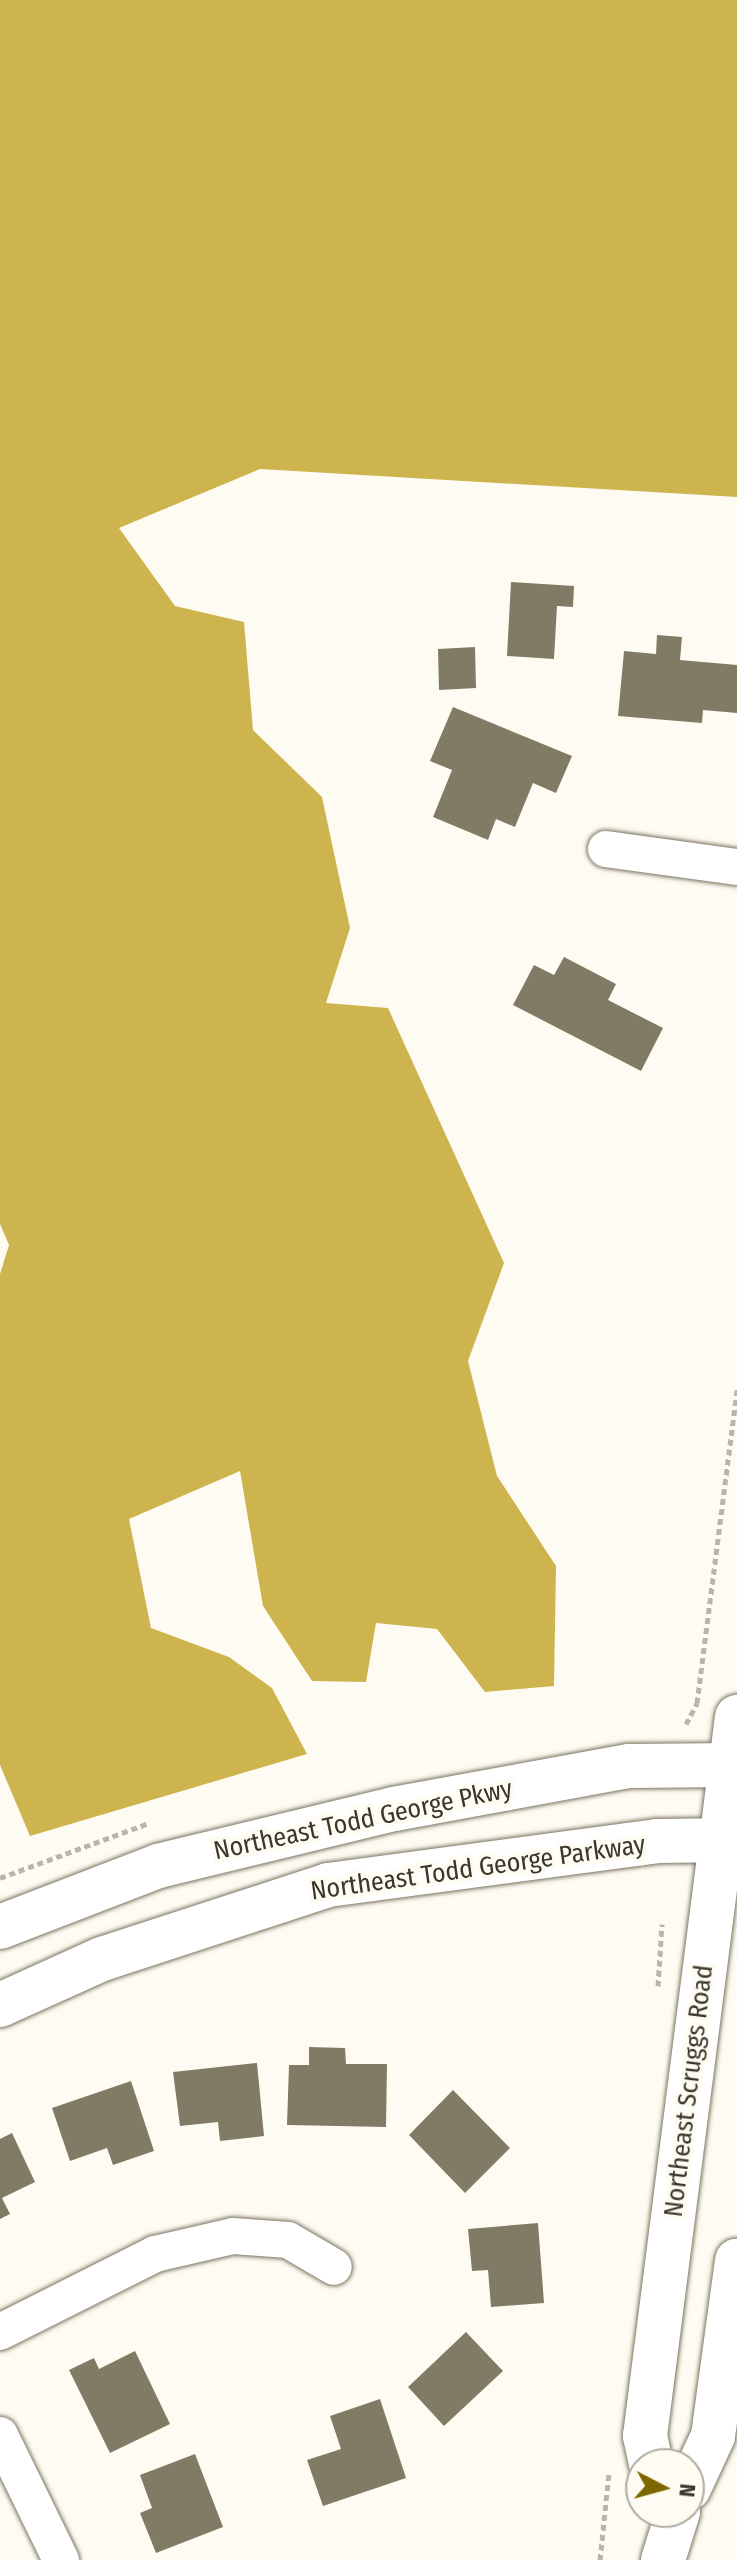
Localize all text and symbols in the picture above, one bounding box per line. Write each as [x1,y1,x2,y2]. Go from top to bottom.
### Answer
street label: Northeast Todd George Pkwy [211,1773,515,1867]
street label: Northeast Todd George Parkway [309,1829,647,1907]
street label: Northeast Scruggs Road [658,1963,720,2219]
north arrow [625,2448,705,2528]
text: N [673,2482,701,2498]

